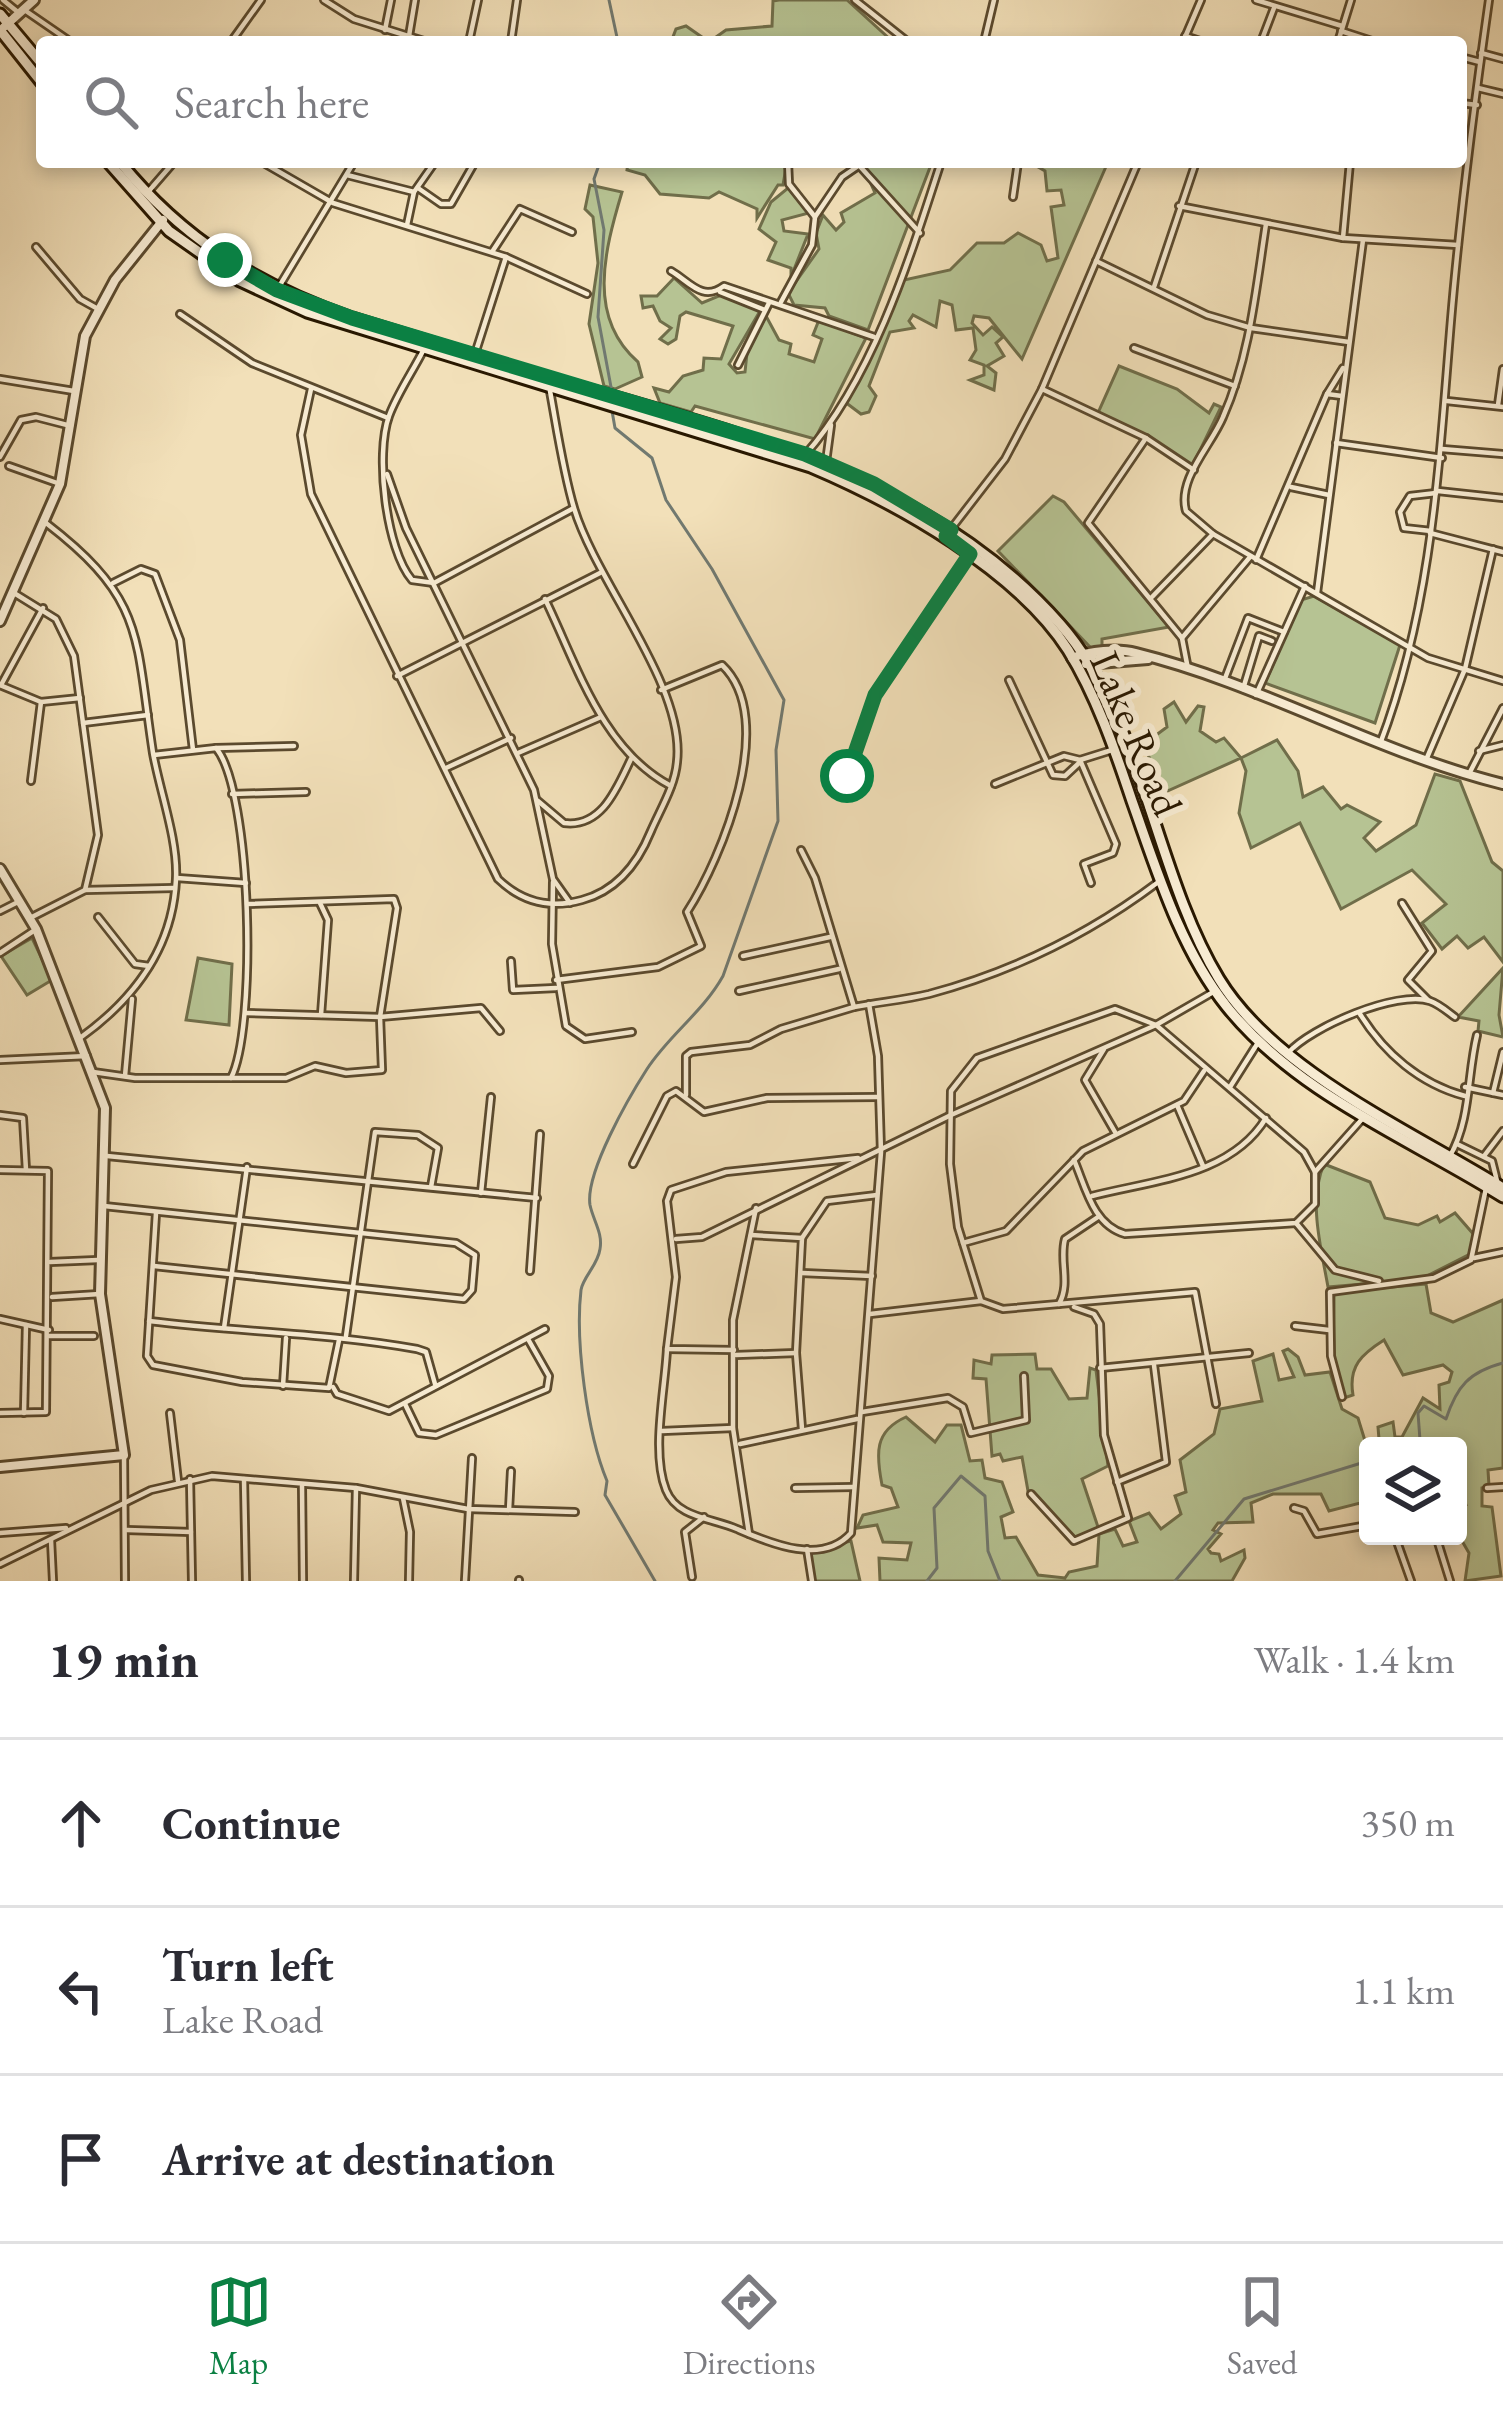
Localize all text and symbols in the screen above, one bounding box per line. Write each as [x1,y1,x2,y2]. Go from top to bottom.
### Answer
search box [36,36,1467,168]
icon: search [78,69,144,135]
text: Search here [174,73,369,131]
route end [198,233,252,287]
street label: Lake Road [1077,643,1196,825]
route start [820,749,874,803]
map controls [1359,1437,1467,1545]
button: layers [1359,1437,1467,1545]
text: 19 min [48,1626,199,1692]
text: Walk · 1.4 km [1254,1634,1455,1685]
icon: ahead [48,1790,114,1856]
text: Continue [162,1794,340,1852]
text: 350 m [1361,1797,1455,1848]
text: Turn left [162,1936,334,1994]
icon: left [48,1958,114,2024]
text: 1.1 km [1352,1965,1455,2016]
text: Lake Road [162,1994,323,2045]
icon: arrive [48,2126,114,2192]
text: Arrive at destination [162,2130,555,2188]
tab: Map [206,2269,272,2384]
tab: Directions [683,2269,816,2384]
tab: Saved [1227,2269,1297,2384]

